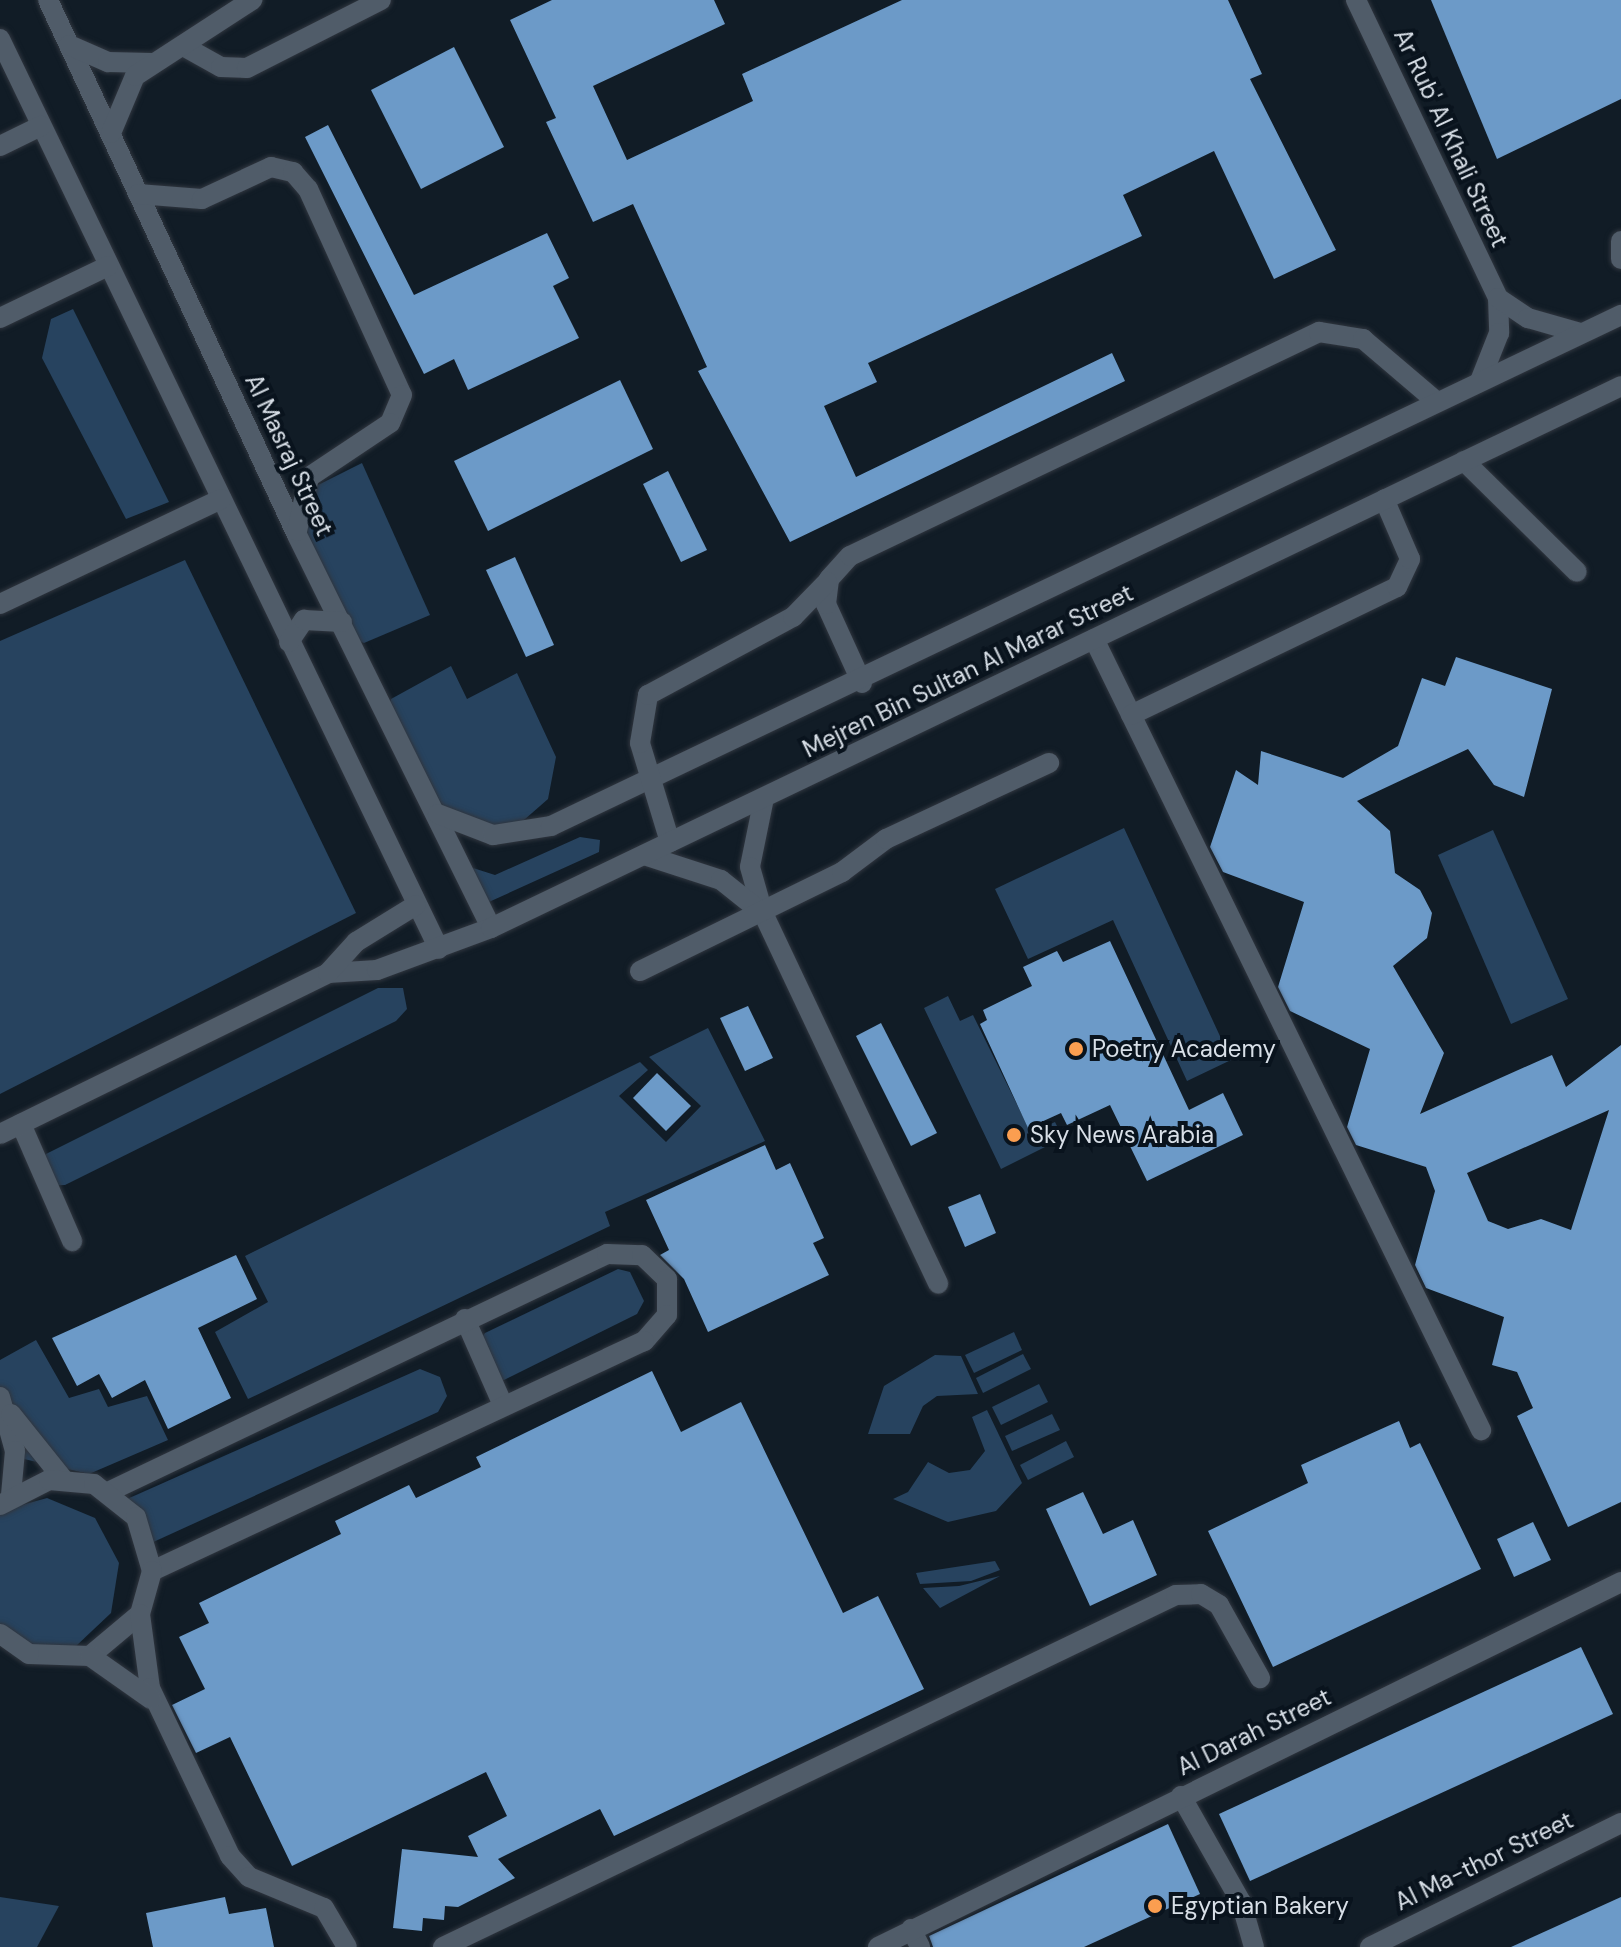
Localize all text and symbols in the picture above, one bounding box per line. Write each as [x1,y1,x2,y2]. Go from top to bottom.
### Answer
street label: Ar Rub' Al Khali Street [1388,24,1514,252]
street label: Al Masraj Street [239,370,339,540]
street label: Mejren Bin Sultan Al Marar Street [798,578,1138,764]
place label: Poetry Academy [1092,1035,1276,1063]
marker: Poetry Academy [1067,1040,1085,1058]
place label: Sky News Arabia [1030,1121,1214,1149]
marker: Sky News Arabia [1005,1126,1023,1144]
street label: Al Darah Street [1172,1682,1336,1782]
street label: Al Ma-thor Street [1390,1805,1578,1917]
place label: Egyptian Bakery [1171,1892,1349,1920]
marker: Egyptian Bakery [1146,1897,1164,1915]

